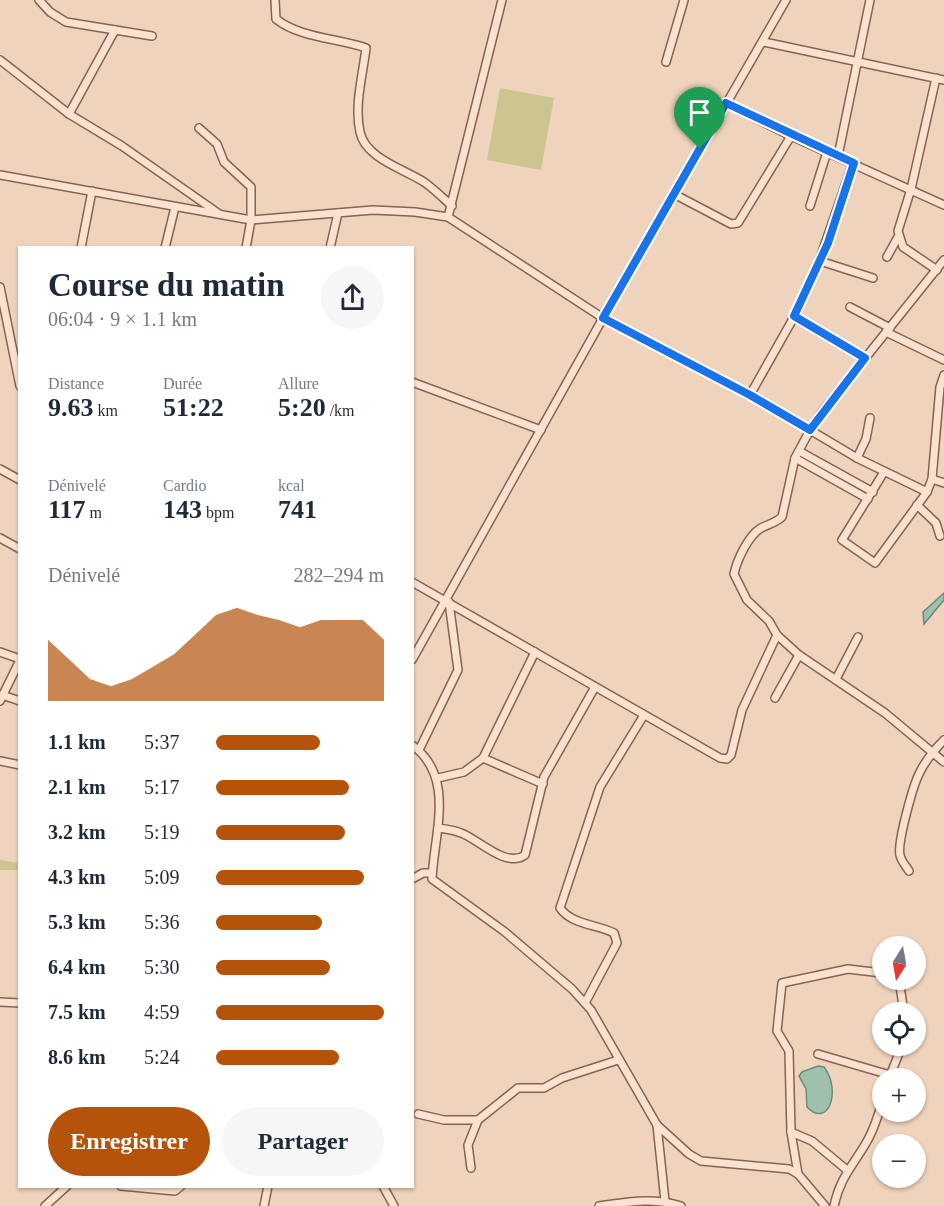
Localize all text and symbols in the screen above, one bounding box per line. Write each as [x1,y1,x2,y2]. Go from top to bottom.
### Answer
pin [674,87,725,149]
icon: arrive [683,96,716,129]
button: share [321,266,384,329]
text: Course du matin [48,267,285,303]
text: 06:04 · 9 × 1.1 km [48,308,197,330]
text: Distance [48,375,104,392]
text: Durée [163,375,202,392]
text: Allure [278,375,319,392]
text: 9.63 [48,393,94,422]
text: 51:22 [163,393,224,422]
text: 5:20 [278,393,326,422]
text: km [94,402,118,419]
text: /km [326,402,355,419]
text: Dénivelé [48,477,106,494]
text: Cardio [163,477,207,494]
text: kcal [278,477,305,494]
text: 117 [48,495,86,524]
text: 143 [163,495,202,524]
text: 741 [278,495,317,524]
text: m [86,504,102,521]
text: bpm [202,504,234,521]
text: Dénivelé [48,564,120,586]
text: 282–294 m [293,564,384,586]
text: 1.1 km [48,731,106,753]
text: 5:37 [144,731,180,753]
text: 2.1 km [48,776,106,798]
text: 5:17 [144,776,180,798]
text: 3.2 km [48,821,106,843]
text: 5:19 [144,821,180,843]
text: 4.3 km [48,866,106,888]
text: 5:09 [144,866,180,888]
text: 5.3 km [48,911,106,933]
text: 5:36 [144,911,180,933]
north arrow [872,936,926,990]
map controls [872,936,926,1188]
text: 6.4 km [48,956,106,978]
text: 5:30 [144,956,180,978]
text: 7.5 km [48,1001,106,1023]
text: 4:59 [144,1001,180,1023]
button: locate [872,1002,926,1056]
text: 8.6 km [48,1046,106,1068]
text: 5:24 [144,1046,180,1068]
button: + [872,1068,926,1122]
button: Enregistrer [48,1107,210,1176]
button: Partager [222,1107,384,1176]
button: − [872,1134,926,1188]

